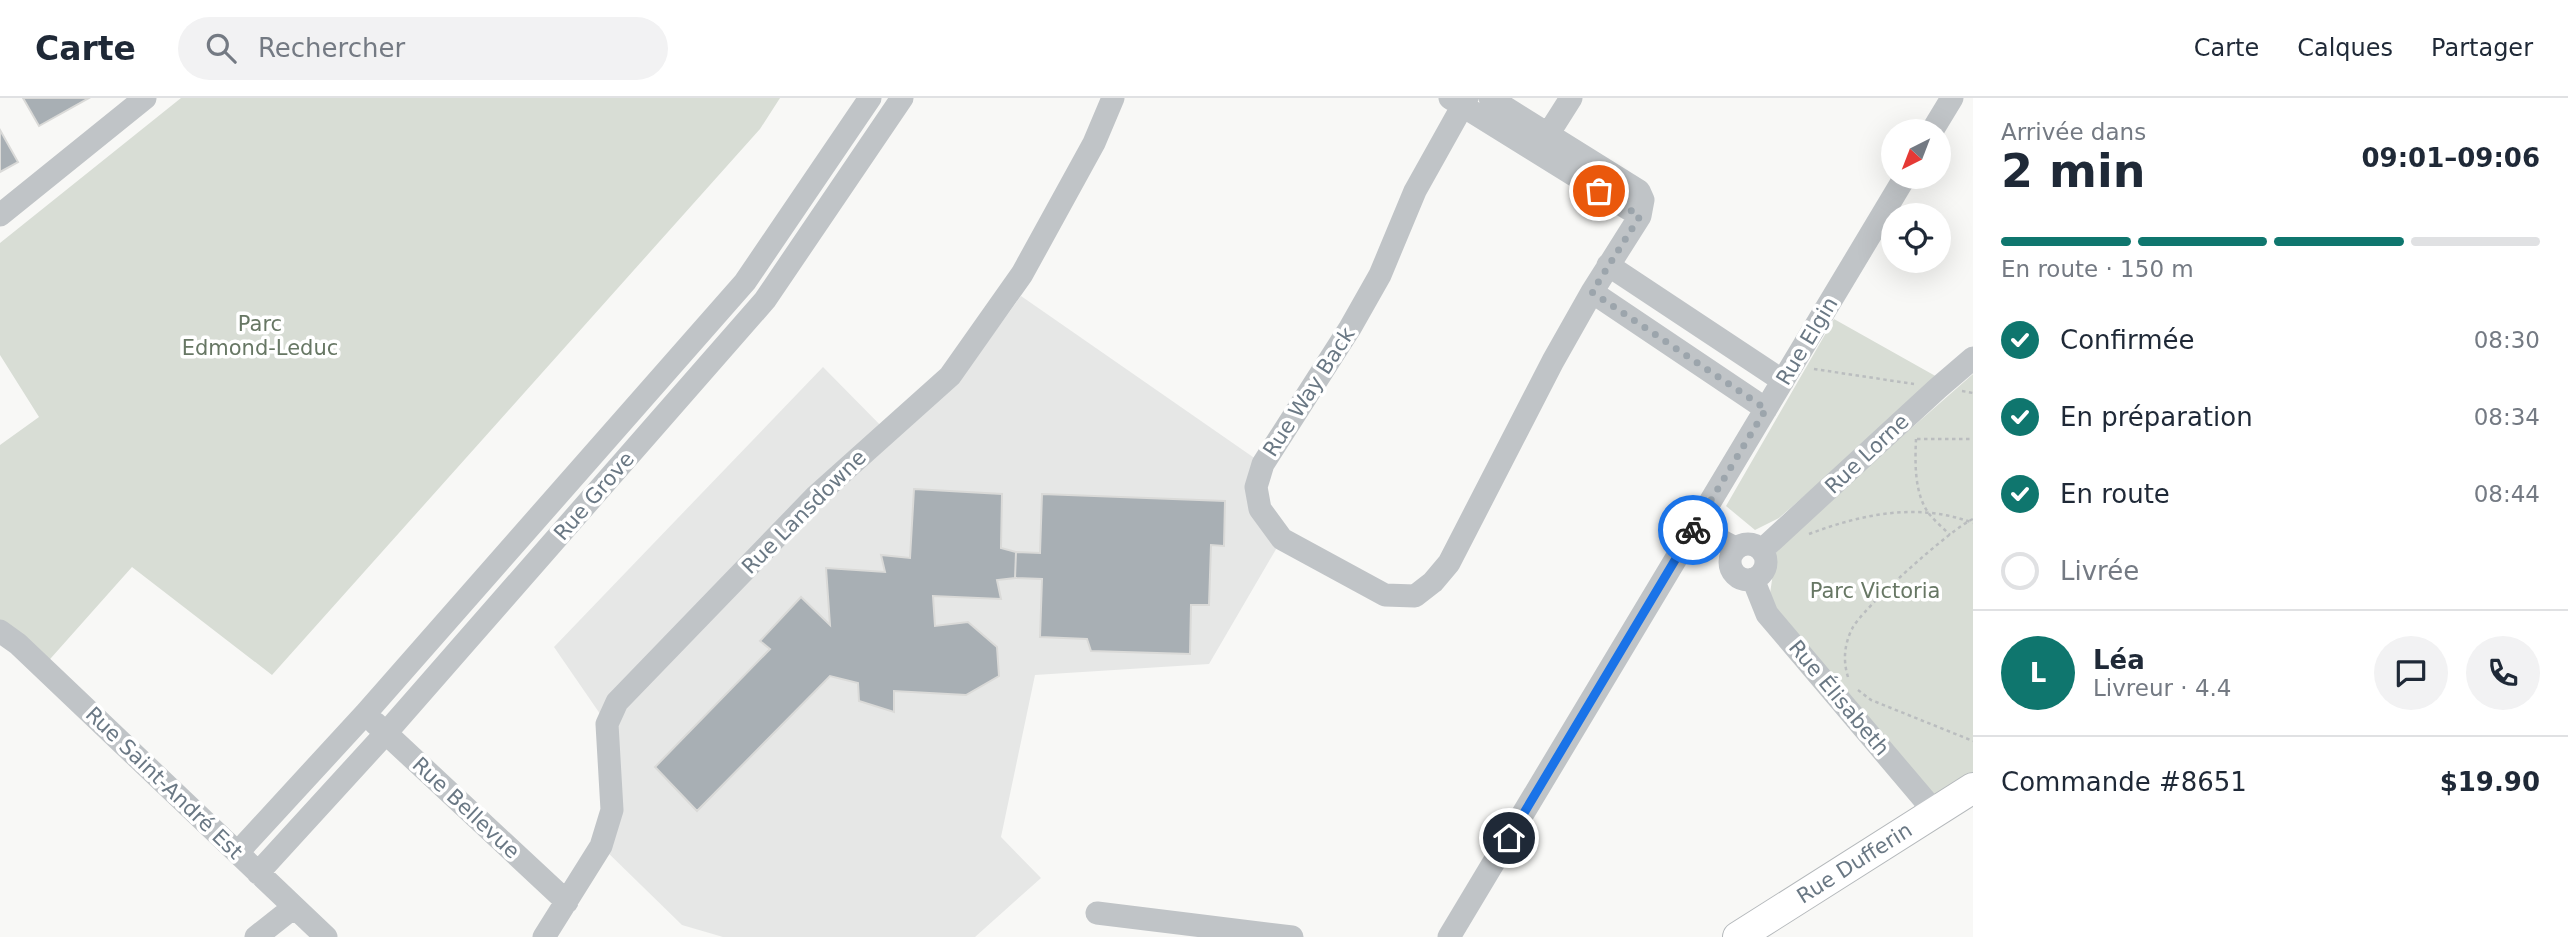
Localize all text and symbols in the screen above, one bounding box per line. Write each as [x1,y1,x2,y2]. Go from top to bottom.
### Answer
search box [178,17,668,80]
text: Carte [35,29,136,68]
icon: search [202,29,240,67]
text: Rechercher [258,33,405,63]
text: Carte [2194,34,2259,62]
text: Calques [2297,34,2393,62]
text: Partager [2431,34,2533,62]
north arrow [1881,119,1951,189]
map controls [1881,119,1951,273]
text: Arrivée dans [2001,119,2146,145]
text: 09:01–09:06 [2361,143,2540,173]
text: 2 min [2001,144,2145,198]
pin [1569,161,1629,221]
icon: bag [1580,172,1618,210]
button: locate [1881,203,1951,273]
text: En route · 150 m [2001,256,2194,282]
street label: Rue Elgin [1771,293,1843,389]
park label: Parc Edmond-Leduc [182,312,338,360]
icon: check [2001,321,2039,359]
street label: Rue Way Back [1258,322,1360,461]
text: Confirmée [2060,325,2194,355]
text: 08:30 [2474,327,2540,353]
icon: check [2001,398,2039,436]
text: En préparation [2060,402,2253,432]
text: 08:34 [2474,404,2540,430]
street label: Rue Lorne [1820,409,1914,499]
street label: Rue Lansdowne [737,445,871,579]
street label: Rue Grove [549,447,639,545]
icon: check [2001,475,2039,513]
text: En route [2060,479,2170,509]
text: 08:44 [2474,481,2540,507]
courier [1658,495,1728,565]
icon: bike [1674,511,1712,549]
text: Livrée [2060,556,2139,586]
park label: Parc Victoria [1810,579,1940,603]
street label: Rue Élisabeth [1784,635,1895,761]
button: chat [2374,636,2448,710]
button: phone [2466,636,2540,710]
text: Léa [2093,645,2145,675]
text: L [2030,658,2046,688]
text: Livreur · 4.4 [2093,675,2231,701]
street label: Rue Saint-André Est [81,702,247,864]
street label: Rue Bellevue [408,752,524,864]
text: Commande #8651 [2001,767,2247,797]
text: $19.90 [2440,767,2540,797]
pin [1479,808,1539,868]
street label: Rue Dufferin [1793,818,1916,908]
icon: home [1490,819,1528,857]

